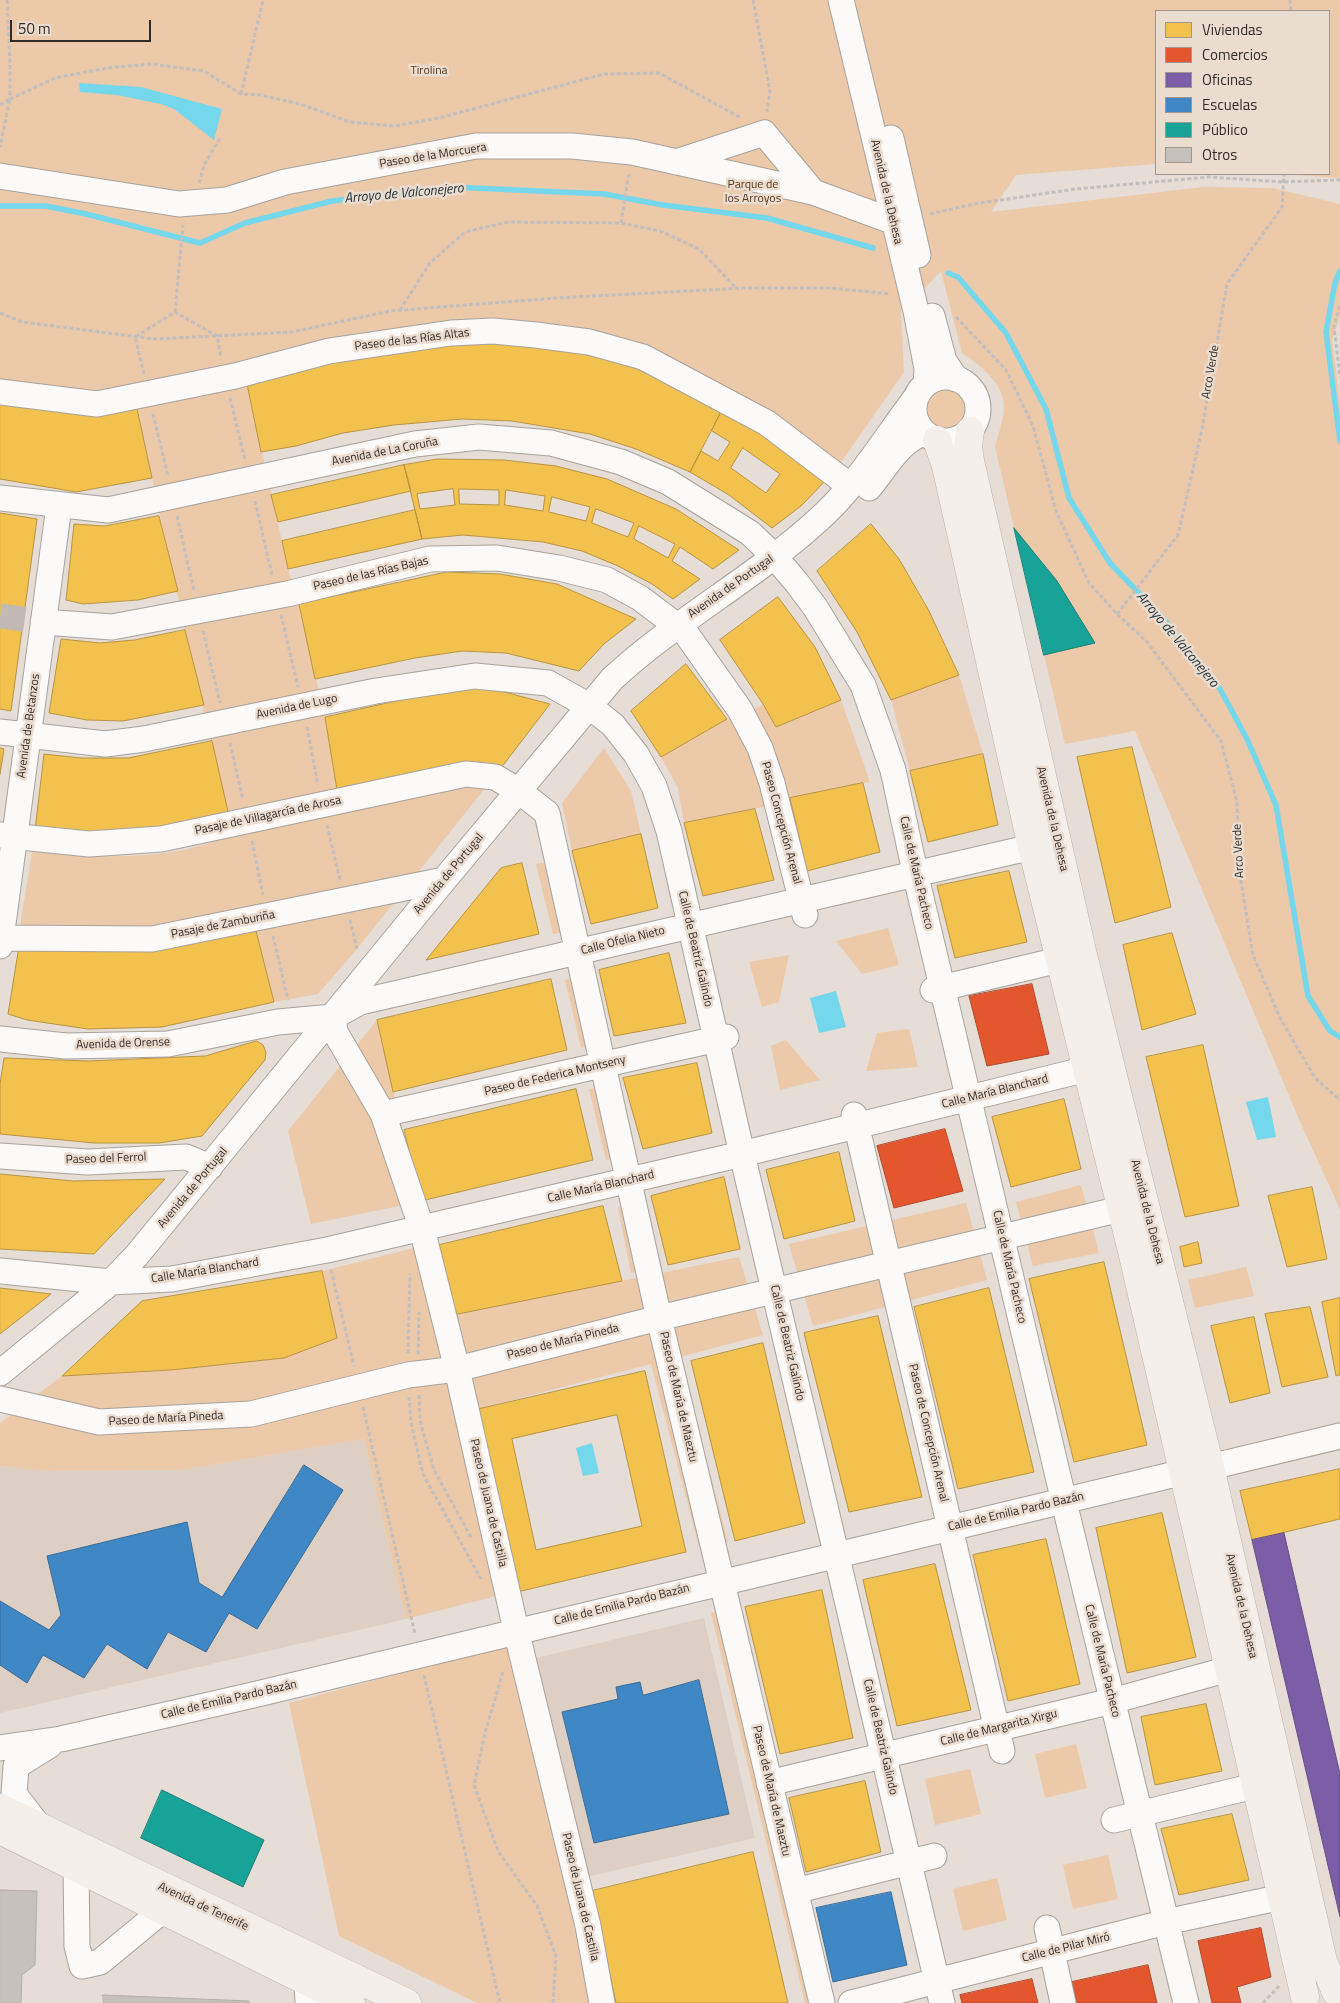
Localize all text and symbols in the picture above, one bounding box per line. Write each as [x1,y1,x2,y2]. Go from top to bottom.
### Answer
scale bar [12,10,154,42]
legend [1155,10,1330,175]
text: 50 m [18,17,51,40]
text: Viviendas [1202,18,1263,41]
text: Comercios [1202,43,1268,66]
park label: Tirolina [410,64,448,78]
text: Oficinas [1202,68,1253,91]
text: Escuelas [1202,93,1257,116]
text: Público [1202,118,1248,141]
street label: Avenida de la Dehesa [867,138,905,246]
street label: Paseo de la Morcuera [378,140,488,172]
text: Otros [1202,143,1237,166]
park label: Parque de los Arroyos [725,178,781,206]
water label: Arroyo de Valconejero [344,180,464,208]
street label: Paseo de las Rías Altas [354,326,470,354]
street label: Arco Verde [1199,344,1223,400]
street label: Avenida de La Coruña [331,435,439,469]
street label: Avenida de Portugal [686,552,776,622]
street label: Paseo de las Rías Bajas [312,554,430,594]
water label: Arroyo de Valconejero [1132,589,1222,691]
street label: Avenida de Betanzos [15,673,43,779]
street label: Avenida de Lugo [255,691,339,723]
street label: Paseo Concepción Arenal [758,760,804,886]
street label: Avenida de la Dehesa [1033,765,1071,873]
street label: Pasaje de Villagarcía de Arosa [194,793,342,839]
street label: Calle de María Pacheco [896,815,936,931]
street label: Arco Verde [1230,823,1248,879]
street label: Avenida de Portugal [411,831,487,917]
street label: Calle de Beatriz Galindo [675,890,715,1008]
street label: Pasaje de Zamburiña [170,908,276,942]
street label: Calle Ofelia Nieto [580,924,666,958]
street label: Avenida de Orense [76,1035,170,1053]
street label: Paseo de Federica Montseny [483,1053,627,1099]
street label: Calle María Blanchard [940,1072,1050,1112]
street label: Avenida de Portugal [155,1145,231,1231]
street label: Paseo del Ferrol [65,1150,147,1168]
street label: Avenida de la Dehesa [1127,1158,1167,1266]
street label: Calle María Blanchard [546,1168,656,1206]
street label: Calle de María Pacheco [989,1209,1029,1325]
street label: Calle María Blanchard [150,1255,260,1287]
street label: Calle de Beatriz Galindo [767,1284,807,1402]
street label: Paseo de María Pineda [506,1321,620,1363]
street label: Paseo de María de Maeztu [656,1330,700,1464]
street label: Paseo de Concepción Arenal [905,1363,951,1503]
street label: Paseo de María Pineda [108,1409,224,1429]
street label: Paseo de Juana de Castilla [466,1437,510,1569]
street label: Calle de Emilia Pardo Bazán [947,1489,1085,1535]
street label: Avenida de la Dehesa [1222,1552,1260,1660]
street label: Calle de Emilia Pardo Bazán [553,1581,691,1629]
street label: Calle de María Pacheco [1081,1603,1123,1719]
street label: Calle de Emilia Pardo Bazán [160,1677,298,1723]
street label: Calle de Beatriz Galindo [860,1678,900,1796]
street label: Calle de Margarita Xirgu [939,1707,1059,1749]
street label: Paseo de María de Maeztu [749,1724,793,1858]
street label: Paseo de Juana de Castilla [558,1831,602,1963]
street label: Avenida de Tenerife [155,1880,251,1934]
street label: Calle de Pilar Miró [1020,1930,1112,1966]

